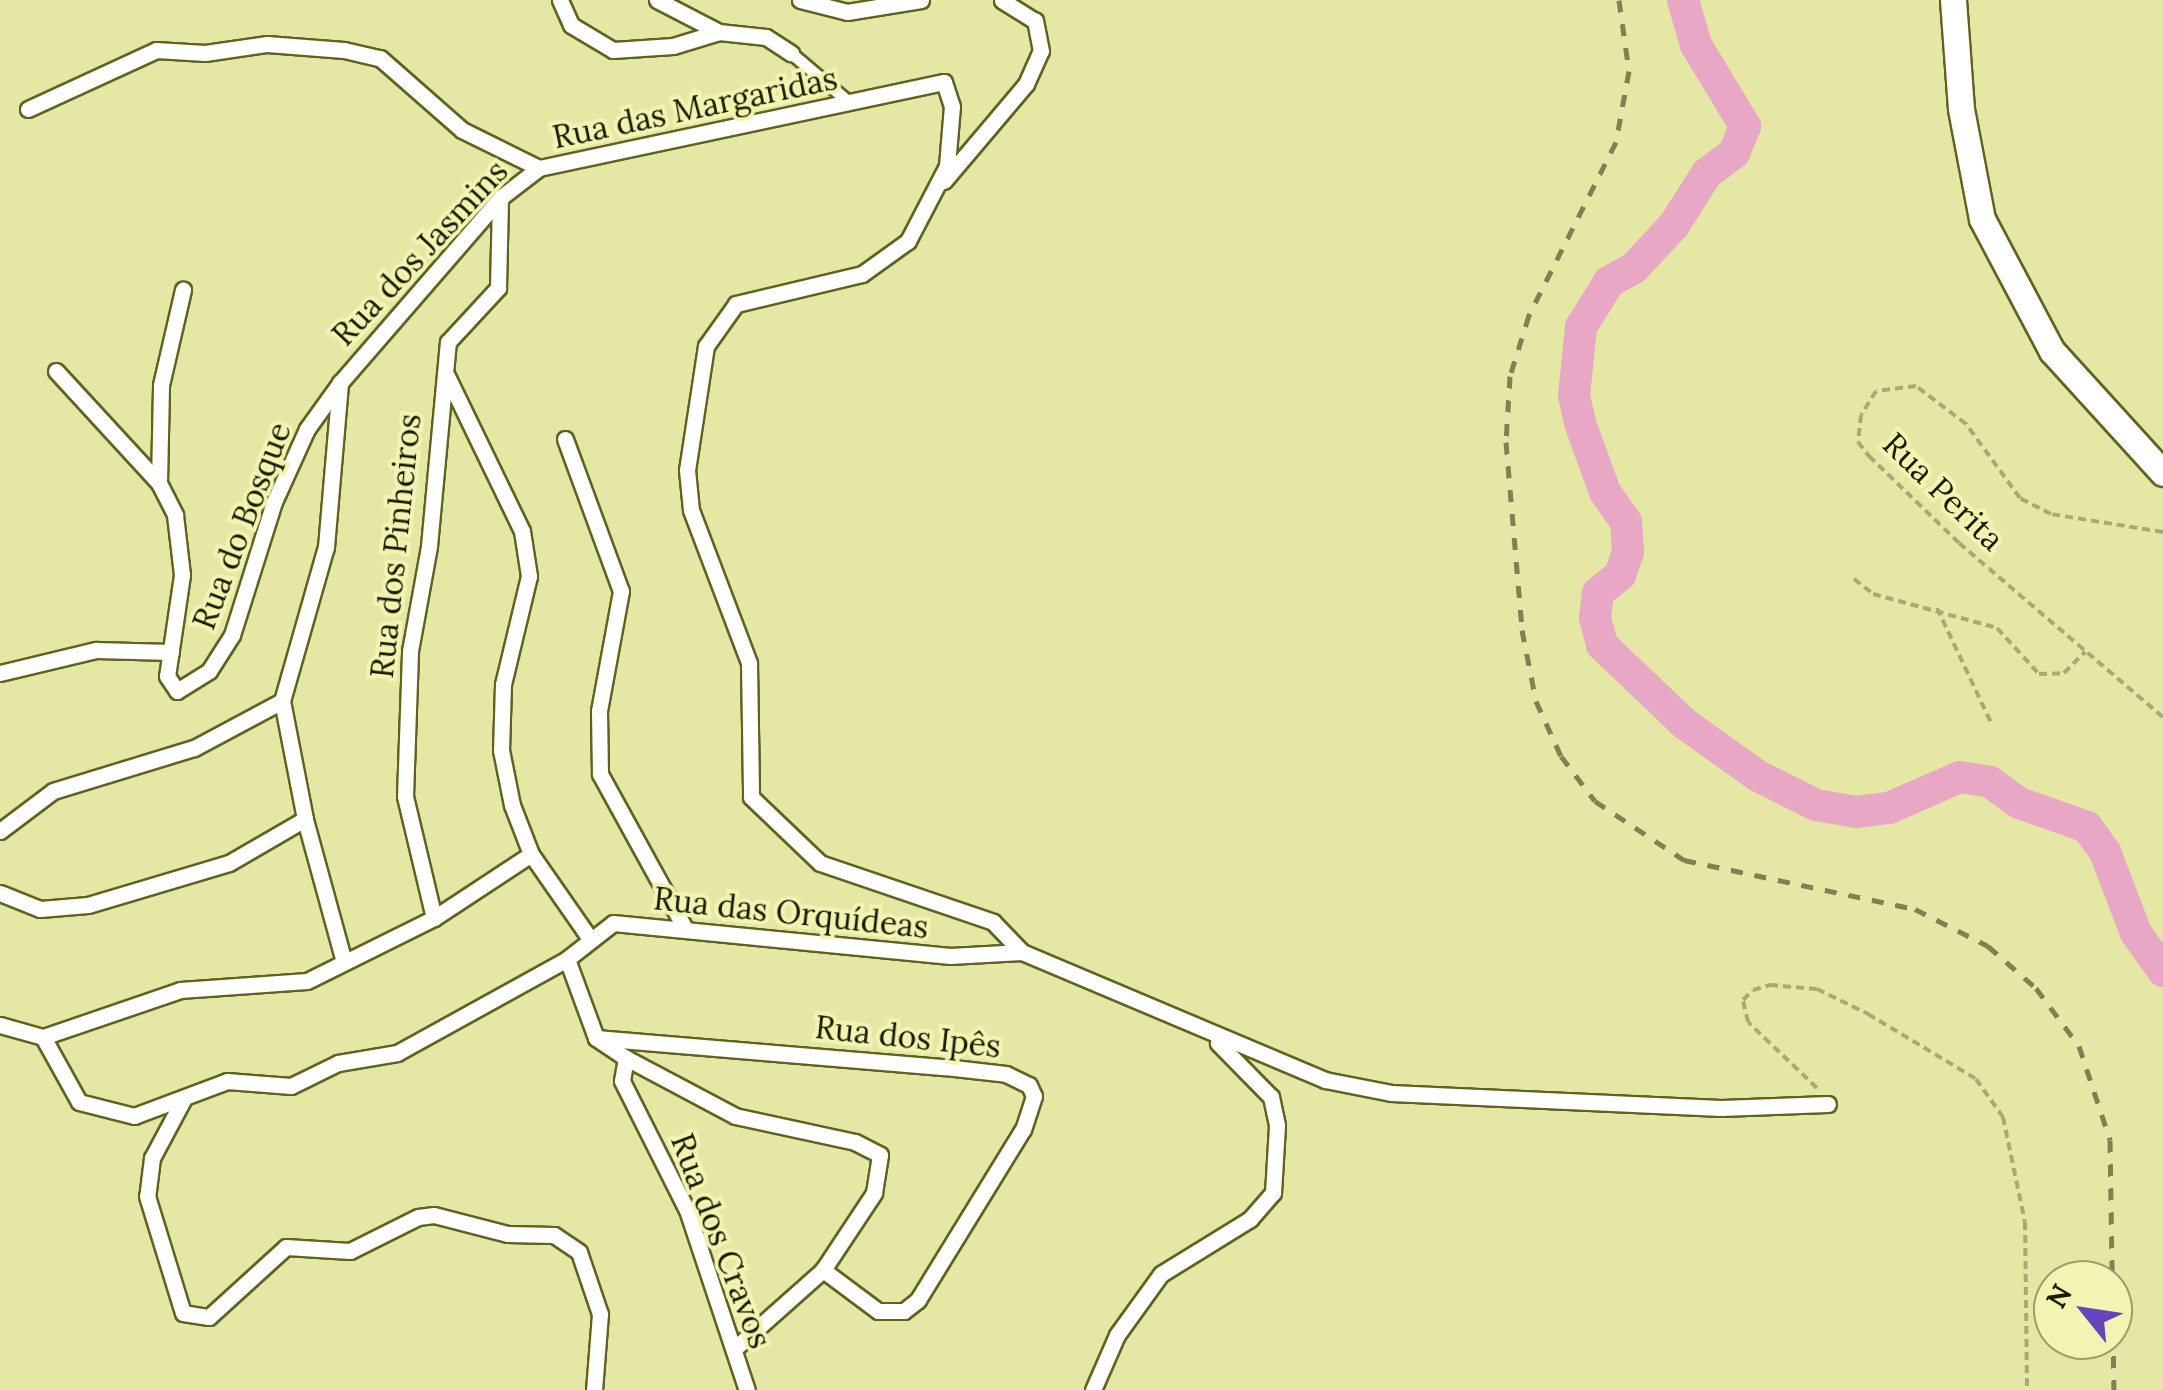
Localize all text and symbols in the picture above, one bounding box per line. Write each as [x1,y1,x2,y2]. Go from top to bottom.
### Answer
street label: Rua das Margaridas [549,59,841,157]
street label: Rua dos Jasmins [324,152,516,354]
street label: Rua dos Pinheiros [363,412,429,680]
street label: Rua do Bosque [185,417,299,635]
street label: Rua Perita [1875,425,2011,559]
street label: Rua das Orquídeas [652,879,930,947]
street label: Rua dos Ipês [813,1008,1003,1066]
street label: Rua dos Cravos [662,1128,780,1354]
north arrow [2033,1260,2133,1360]
text: N [2038,1278,2080,1314]

